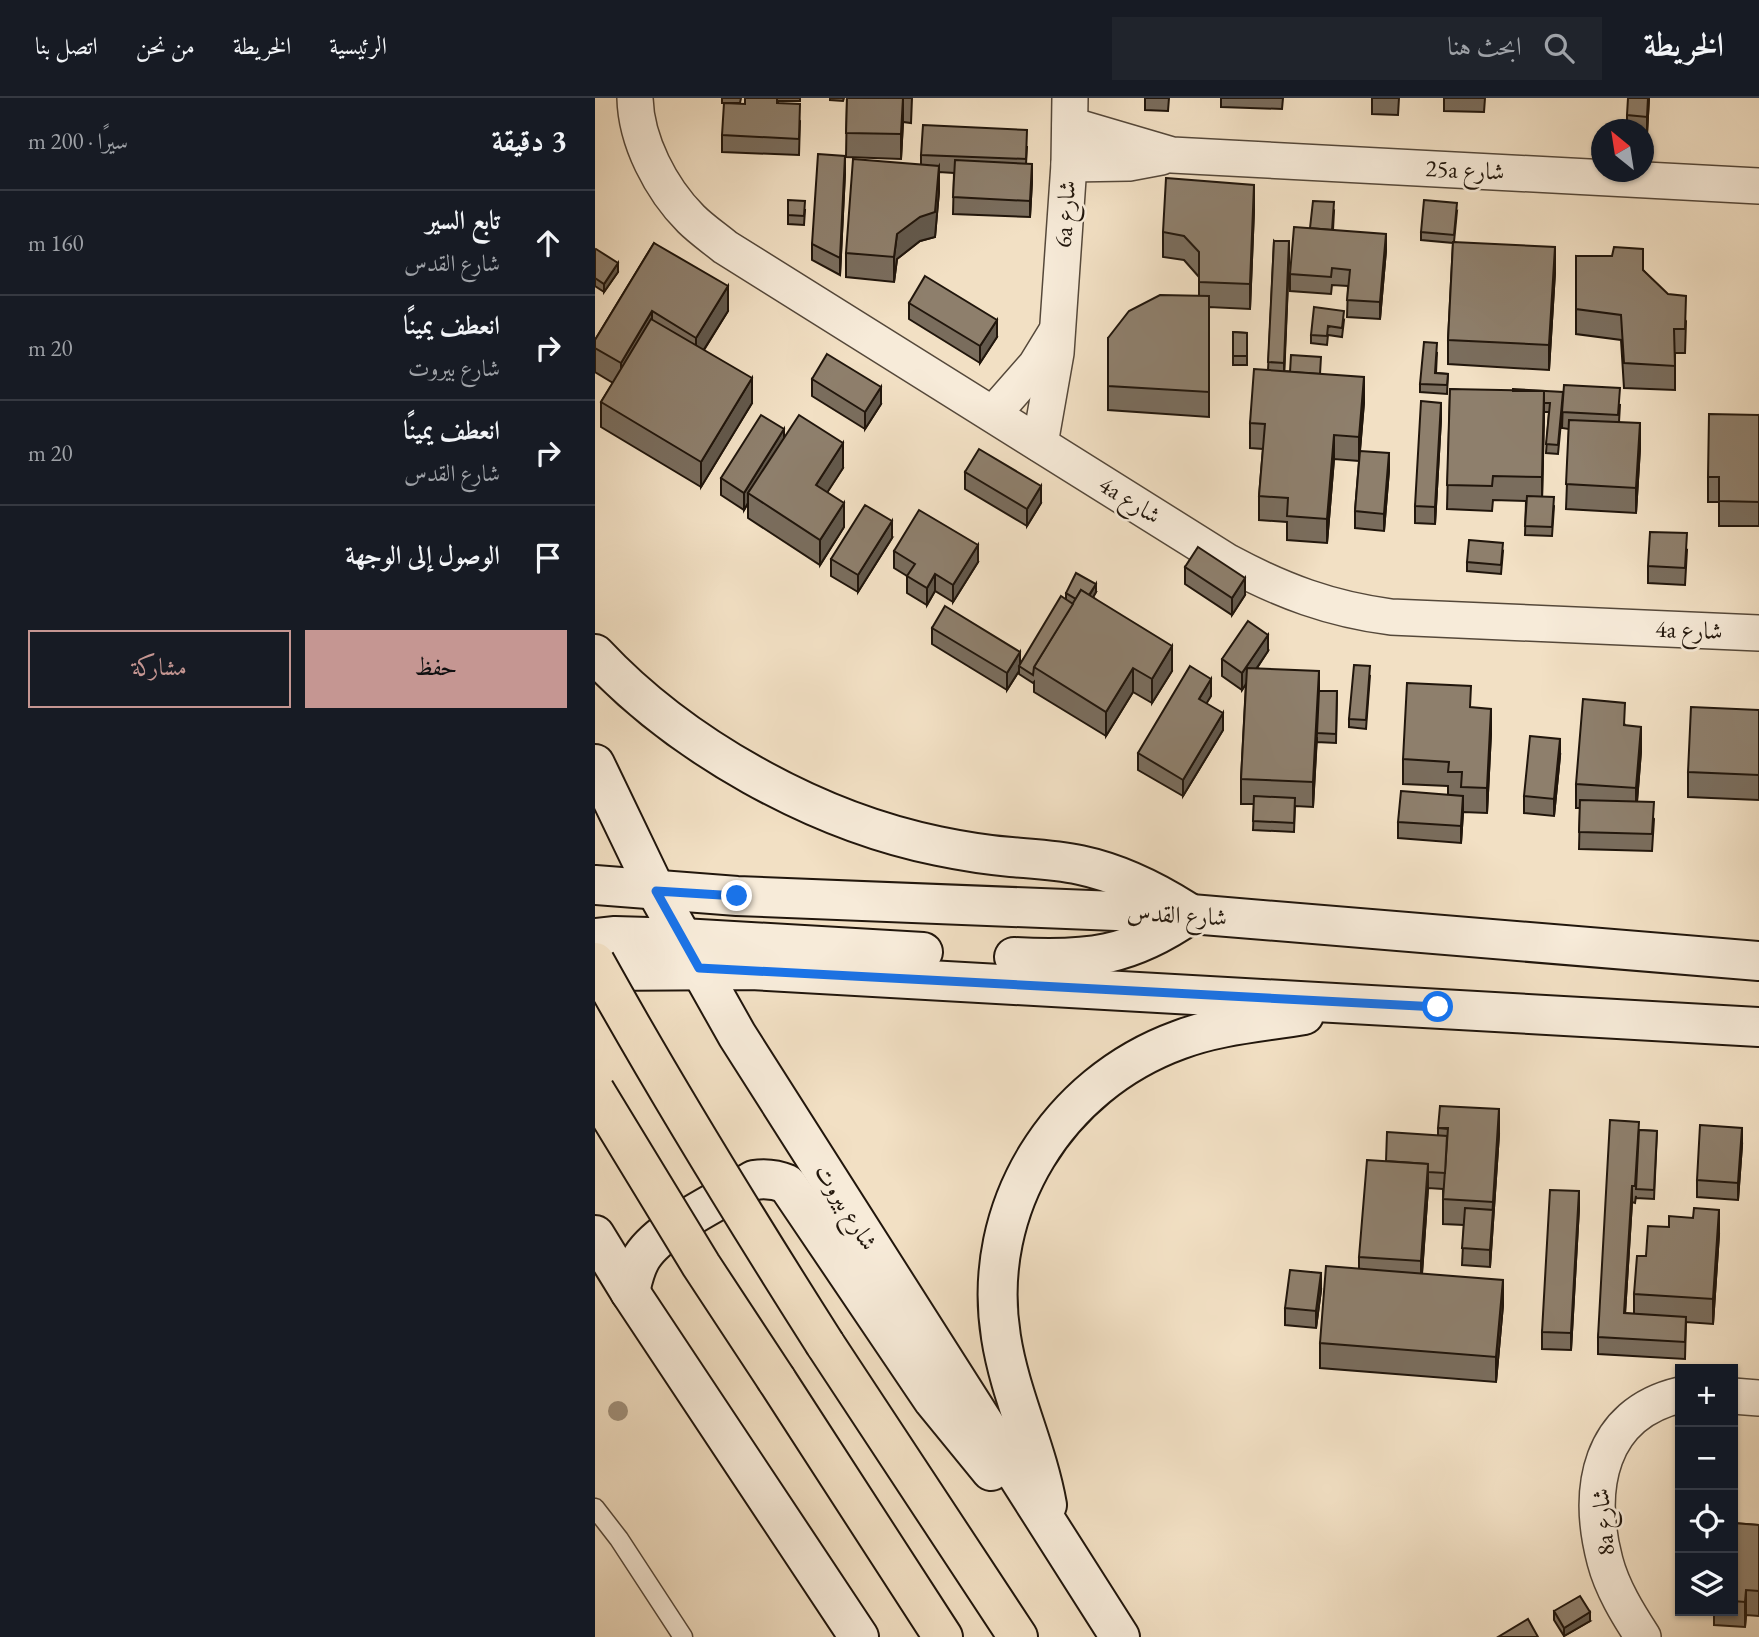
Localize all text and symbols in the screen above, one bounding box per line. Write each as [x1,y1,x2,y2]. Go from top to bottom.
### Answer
search box [1112,17,1602,80]
text: الخريطة [1644,23,1724,66]
text: ابحث هنا [1447,29,1522,63]
icon: search [1540,29,1578,67]
text: اتصل بنا [35,30,98,61]
text: من نحن [136,30,195,61]
text: الخريطة [233,30,291,61]
text: الرئيسية [329,30,387,61]
north arrow [1591,119,1654,182]
text: 3 دقيقة [492,121,567,160]
text: سيرًا · 200 m [28,126,128,156]
street label: 25a شارع [1424,152,1505,192]
street label: 6a شارع [1047,179,1087,249]
text: تابع السير [426,203,500,237]
icon: ahead [529,224,567,262]
text: 160 m [28,228,84,258]
text: شارع القدس [404,248,500,278]
text: انعطف يمينًا [403,308,500,342]
icon: right [529,329,567,367]
text: 20 m [28,333,73,363]
text: شارع بيروت [408,353,500,383]
text: انعطف يمينًا [403,413,500,447]
icon: right [529,434,567,472]
text: 20 m [28,438,73,468]
text: شارع القدس [404,458,500,488]
street label: 4a شارع [1091,469,1167,535]
text: الوصول إلى الوجهة [345,538,500,572]
icon: arrive [529,539,567,577]
street label: 4a شارع [1655,613,1723,651]
button: مشاركة [28,630,291,708]
button: حفظ [305,630,567,708]
route end [721,880,752,911]
street label: شارع القدس [1126,896,1228,938]
route start [1422,991,1453,1022]
street label: شارع بيروت [804,1158,885,1258]
map controls [1675,1364,1738,1616]
button: + [1675,1364,1738,1427]
button: − [1675,1427,1738,1490]
street label: 8a شارع [1584,1487,1626,1557]
button: locate [1675,1490,1738,1553]
button: layers [1675,1553,1738,1616]

